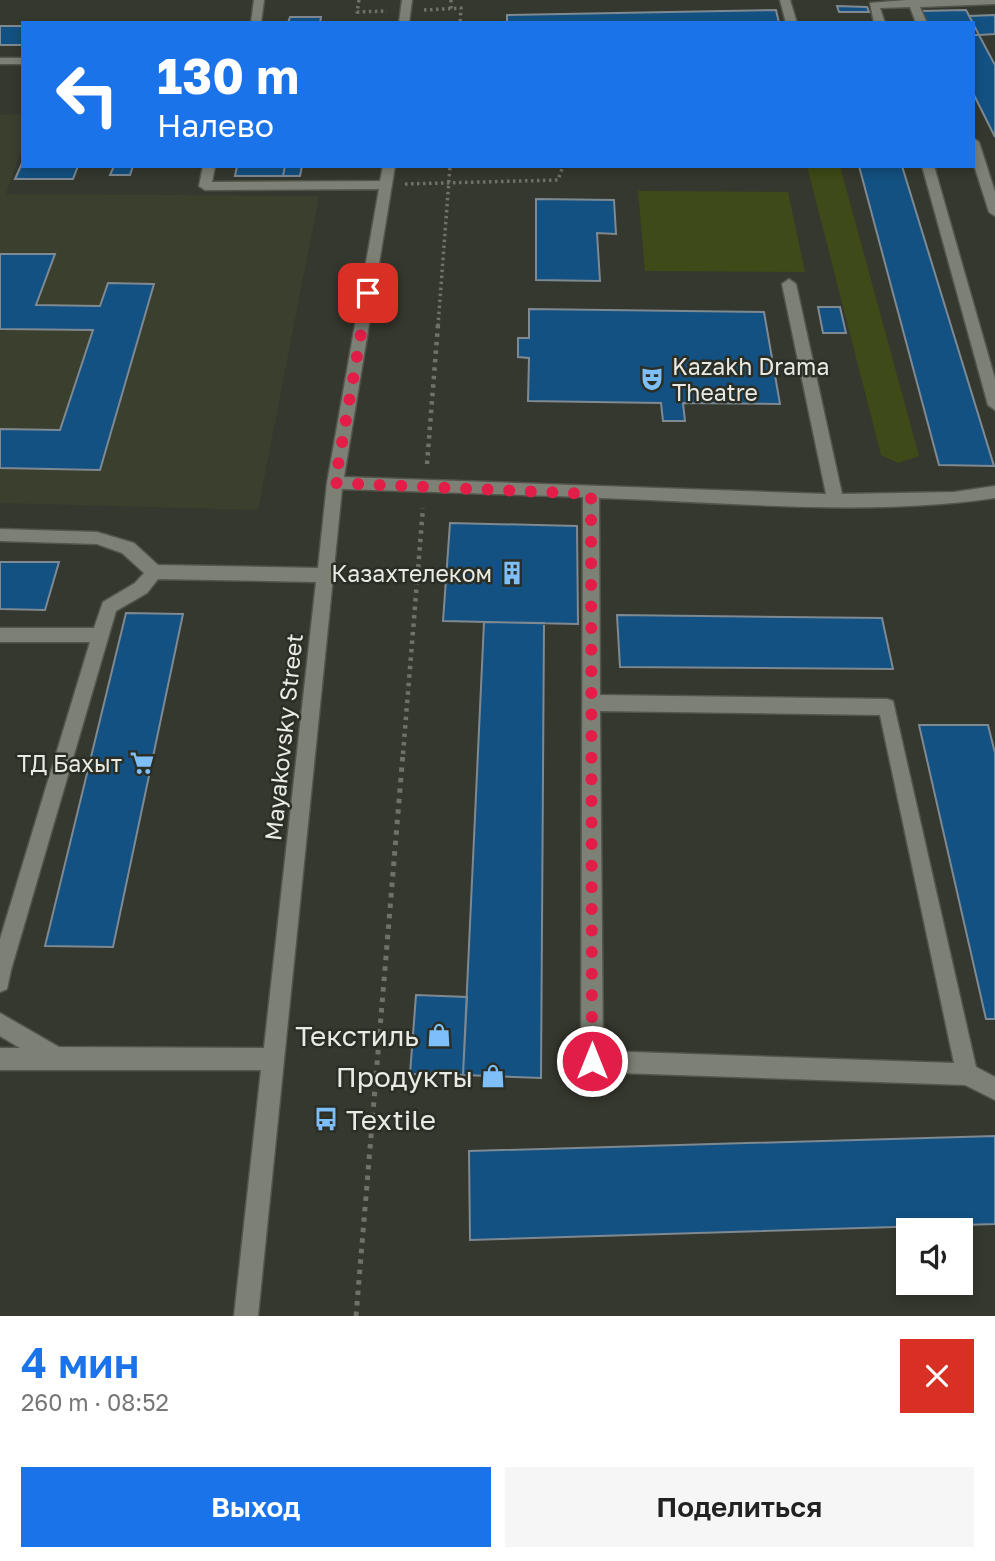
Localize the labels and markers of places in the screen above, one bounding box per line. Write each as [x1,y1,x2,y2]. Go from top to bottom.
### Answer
pin [338,263,398,323]
place label: Kazakh Drama Theatre [672,352,829,406]
theatre icon: Kazakh Drama Theatre [638,365,666,393]
place label: Казахтелеком [331,559,492,587]
building icon: Казахтелеком [498,559,526,587]
place label: ТД Бахыт [17,749,122,777]
supermarket icon: ТД Бахыт [128,749,156,777]
place label: Текстиль [295,1019,419,1052]
shop icon: Текстиль [425,1021,453,1049]
place label: Продукты [336,1060,473,1093]
shop icon: Продукты [479,1062,507,1090]
place label: Textile [346,1103,436,1136]
bus stop icon: Textile [312,1105,340,1133]

